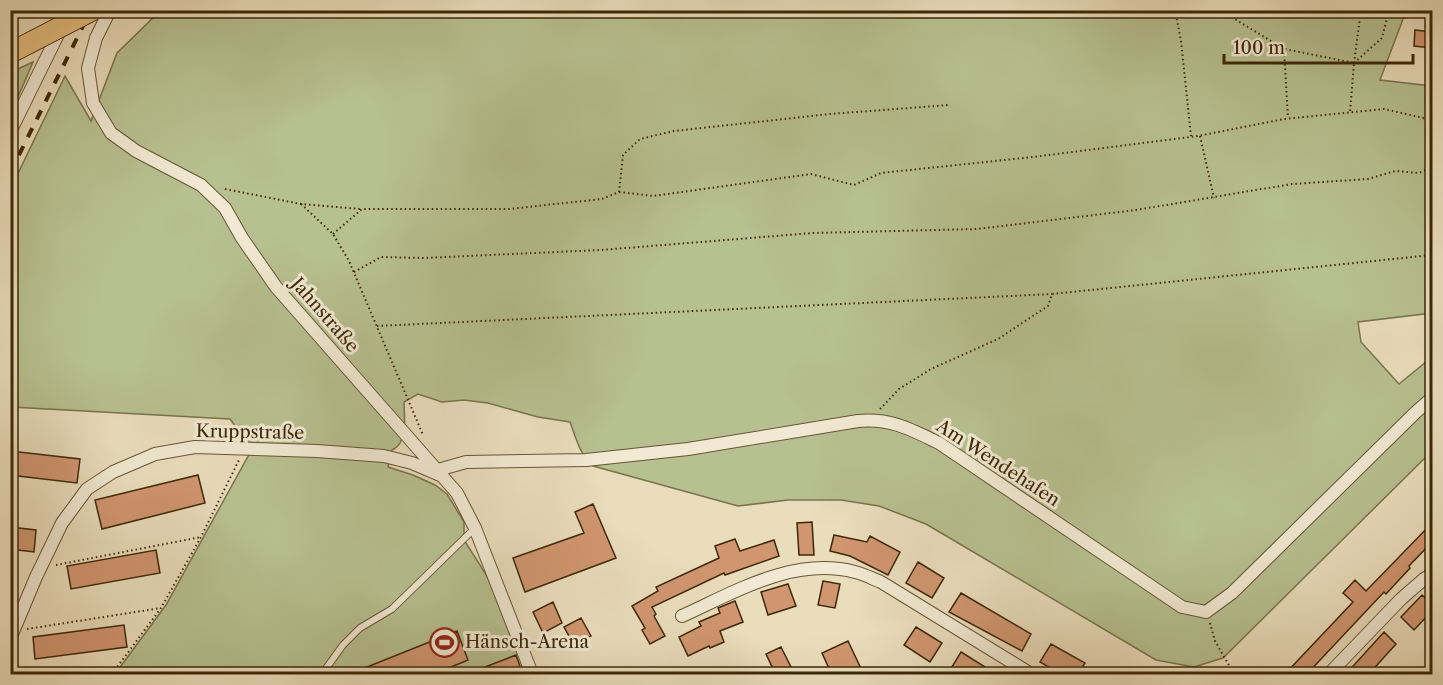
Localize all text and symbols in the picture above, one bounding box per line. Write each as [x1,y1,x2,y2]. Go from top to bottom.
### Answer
scale bar [1224,27,1413,65]
text: 100 m [1233,37,1285,59]
street label: Jahnstraße [285,271,363,357]
street label: Am Wendehafen [931,414,1064,511]
street label: Kruppstraße [196,420,304,444]
sports icon: Hänsch-Arena [428,626,460,658]
place label: Hänsch-Arena [465,631,589,653]

